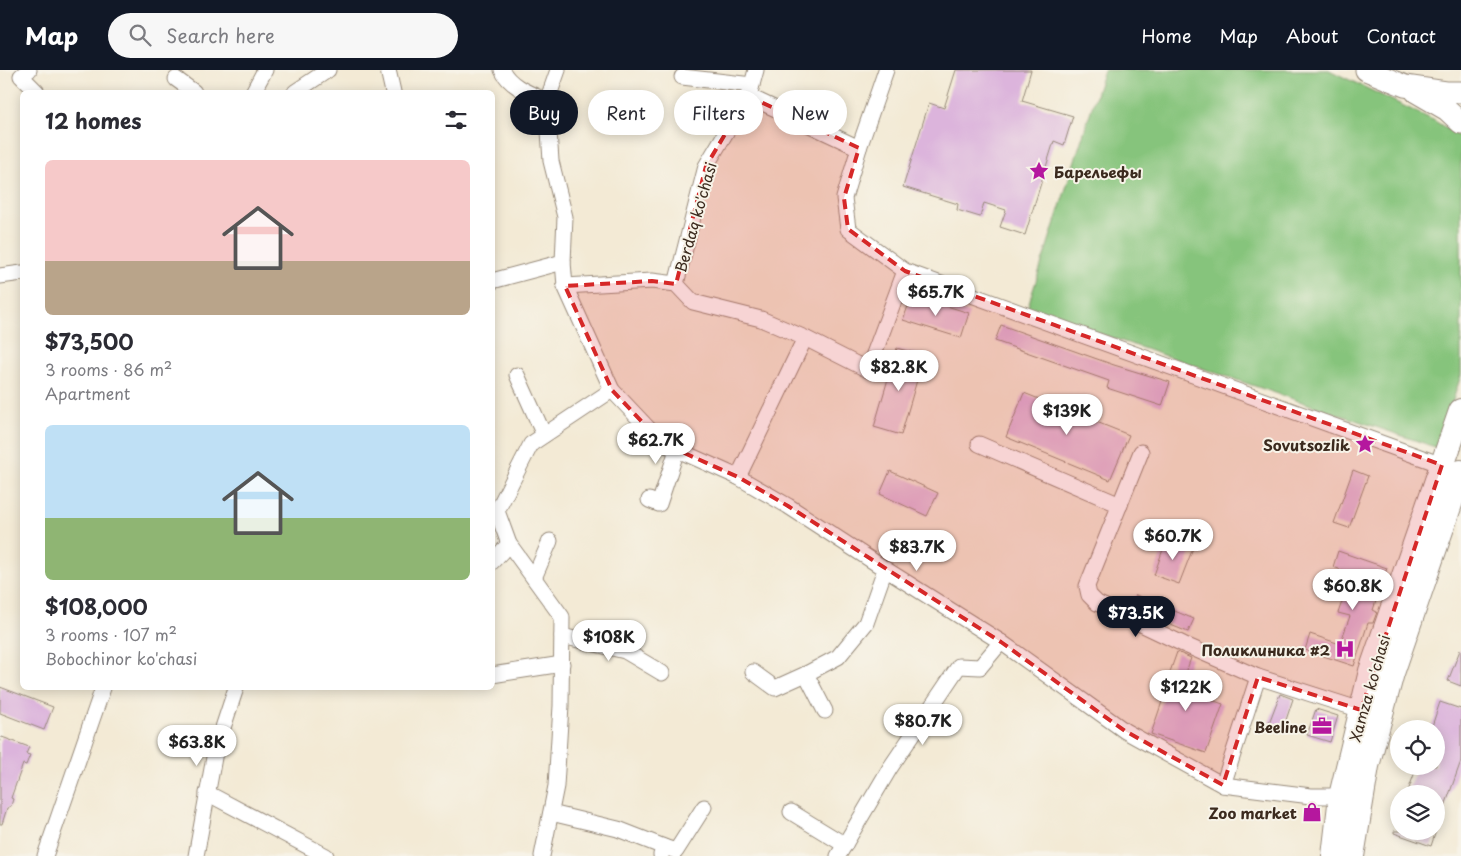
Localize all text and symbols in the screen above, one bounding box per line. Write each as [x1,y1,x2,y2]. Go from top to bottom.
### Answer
search box [108,13,458,58]
text: Map [25,17,78,53]
icon: search [126,21,154,49]
text: Search here [166,21,275,49]
text: Home [1141,22,1191,49]
text: Map [1219,22,1258,49]
text: About [1286,22,1338,49]
text: Contact [1366,22,1436,49]
chip: Buy [510,90,578,135]
chip: Rent [588,90,664,135]
chip: Filters [674,90,763,135]
chip: New [773,90,847,135]
text: 12 homes [45,104,142,136]
icon: filters [442,106,470,134]
street label: Berdaq ko'chasi [668,159,722,275]
place icon: Барельефы [1028,160,1050,182]
place label: Барельефы [1054,160,1142,183]
icon: home [213,193,303,283]
pin: $65.7K [895,274,977,317]
text: $65.7K [908,279,964,303]
text: $73,500 [45,325,134,357]
pin: $82.8K [858,350,940,392]
text: $82.8K [871,354,927,378]
text: 3 rooms · 86 m² [45,357,172,381]
text: Apartment [45,381,130,405]
pin: $139K [1032,394,1102,436]
text: $139K [1043,398,1091,422]
pin: $62.7K [615,422,697,465]
text: $62.7K [628,427,684,451]
place label: Sovutsozlik [1263,433,1350,456]
place icon: Sovutsozlik [1354,433,1376,455]
icon: home [213,458,303,548]
pin: $60.7K [1132,518,1214,561]
text: $60.7K [1144,523,1202,547]
pin: $83.7K [876,530,958,572]
text: $83.7K [889,534,945,558]
pin: $60.8K [1312,568,1394,611]
text: $60.8K [1324,573,1382,597]
text: $108,000 [45,590,148,622]
pin: $73.5K [1095,596,1177,638]
text: $73.5K [1108,600,1164,624]
pin: $108K [574,620,644,662]
text: 3 rooms · 107 m² [45,622,177,646]
text: $108K [583,624,635,648]
street label: Xamza ko'chasi [1343,632,1395,744]
place label: Поликлиника #2 [1202,638,1330,661]
hospital icon: Поликлиника #2 [1334,638,1356,660]
text: Bobochinor ko'chasi [45,646,197,670]
pin: $122K [1151,670,1221,712]
text: $122K [1160,674,1212,698]
pin: $80.7K [882,704,964,746]
text: $80.7K [894,708,952,732]
place label: Beeline [1254,715,1308,738]
office icon: Beeline [1311,715,1333,737]
map controls [1390,720,1445,840]
button: locate [1390,720,1445,775]
pin: $63.8K [156,724,238,767]
text: $63.8K [168,729,226,753]
button: layers [1390,785,1445,840]
place label: Zoo market [1208,801,1297,824]
shop icon: Zoo market [1301,801,1323,823]

